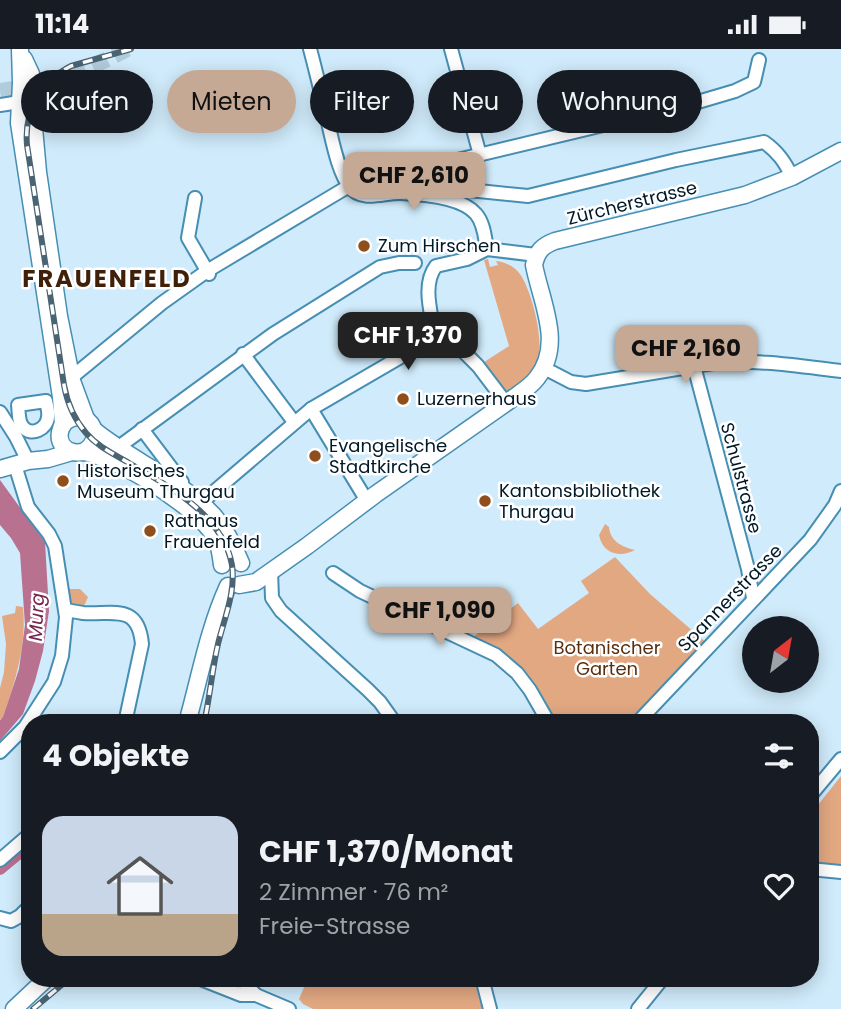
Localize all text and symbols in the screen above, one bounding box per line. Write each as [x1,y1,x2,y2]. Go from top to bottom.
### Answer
text: 11:14 [35,6,89,42]
chip: Kaufen [21,70,153,133]
chip: Mieten [167,70,296,133]
chip: Filter [310,70,414,133]
chip: Neu [428,70,523,133]
chip: Wohnung [537,70,702,133]
pin: CHF 2,610 [334,153,494,212]
text: CHF 2,610 [359,159,469,191]
street label: Zürcherstrasse [564,174,699,231]
place label: Zum Hirschen [378,233,501,258]
marker: Zum Hirschen [356,238,372,254]
district label: FRAUENFELD [22,262,192,295]
pin: CHF 1,370 [328,313,488,372]
text: CHF 1,370 [354,319,462,351]
pin: CHF 2,160 [606,325,766,385]
text: CHF 2,160 [631,332,741,364]
place label: Luzernerhaus [417,386,536,411]
marker: Luzernerhaus [395,391,411,407]
street label: Schulstrasse [715,420,768,536]
place label: Evangelische Stadtkirche [329,433,447,479]
marker: Evangelische Stadtkirche [307,448,323,464]
place label: Historisches Museum Thurgau [77,458,235,504]
marker: Historisches Museum Thurgau [55,473,71,489]
place label: Kantonsbibliothek Thurgau [499,478,661,524]
marker: Kantonsbibliothek Thurgau [477,493,493,509]
place label: Rathaus Frauenfeld [164,508,260,554]
marker: Rathaus Frauenfeld [142,523,158,539]
street label: Spannerstrasse [672,538,787,657]
pin: CHF 1,090 [360,587,520,647]
water label: Murg [22,592,51,642]
text: CHF 1,090 [384,594,496,626]
north arrow [742,616,819,693]
map controls [742,616,819,693]
park label: Botanischer Garten [554,635,661,681]
text: 4 Objekte [42,734,189,777]
icon: filters [760,737,798,775]
text: CHF 1,370/Monat [259,830,513,873]
icon: home [98,844,182,928]
icon: heart [760,867,798,905]
text: 2 Zimmer · 76 m² [259,876,448,908]
text: Freie-Strasse [259,910,410,942]

